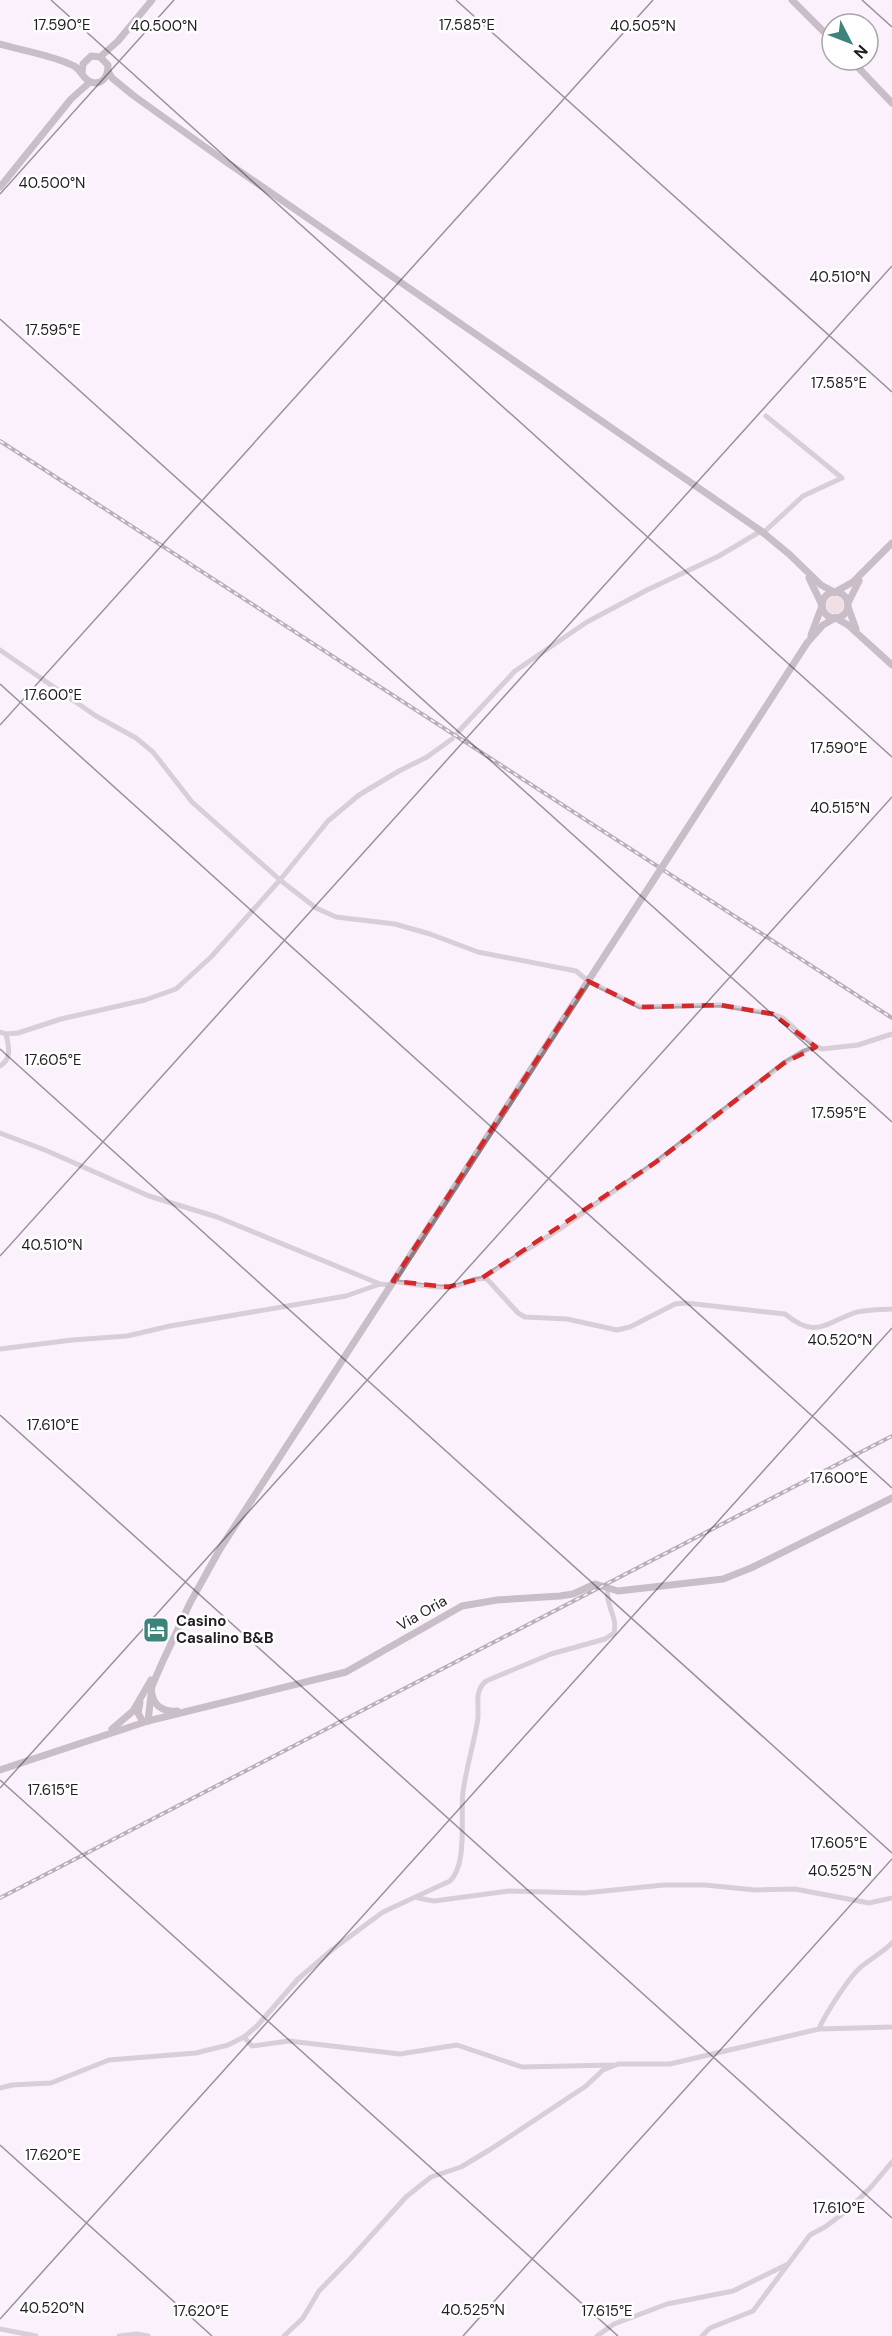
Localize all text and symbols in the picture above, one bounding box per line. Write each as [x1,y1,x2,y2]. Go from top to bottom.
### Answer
north arrow [820,12,880,72]
text: 17.590°E [34,15,90,35]
text: 17.585°E [439,15,495,35]
text: 40.500°N [131,16,197,36]
text: 40.505°N [610,16,676,36]
text: N [849,40,872,63]
text: 40.500°N [19,173,85,193]
text: 40.510°N [809,267,871,287]
text: 17.595°E [25,320,81,340]
text: 17.585°E [811,373,867,393]
text: 17.600°E [24,685,82,705]
text: 17.590°E [811,738,867,758]
text: 40.515°N [810,798,870,818]
text: 17.605°E [25,1050,81,1070]
text: 17.595°E [811,1103,867,1123]
text: 40.510°N [21,1235,83,1255]
text: 40.520°N [808,1330,872,1350]
text: 17.610°E [27,1415,79,1435]
text: 17.600°E [810,1468,868,1488]
street label: Via Oria [393,1591,451,1635]
place label: Casino Casalino B&B [176,1611,274,1648]
hotel icon: Casino Casalino B&B [141,1615,171,1645]
text: 17.615°E [27,1780,79,1800]
text: 17.605°E [811,1833,867,1853]
text: 40.525°N [808,1861,872,1881]
text: 17.620°E [25,2145,81,2165]
text: 17.610°E [813,2198,865,2218]
text: 40.520°N [20,2298,84,2318]
text: 40.525°N [441,2300,505,2320]
text: 17.620°E [173,2301,229,2321]
text: 17.615°E [581,2301,633,2321]

